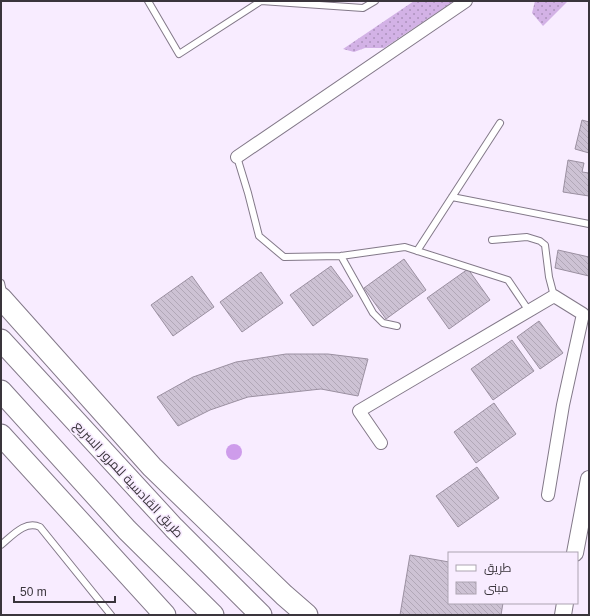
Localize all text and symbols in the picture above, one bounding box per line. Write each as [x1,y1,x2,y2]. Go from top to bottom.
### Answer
street label: طريق القادسية للمرور السريع [70,418,186,541]
legend [448,552,578,604]
text: طريق [484,561,512,575]
scale bar [14,578,115,604]
text: مبنى [484,581,509,595]
text: 50 m [20,585,47,599]

